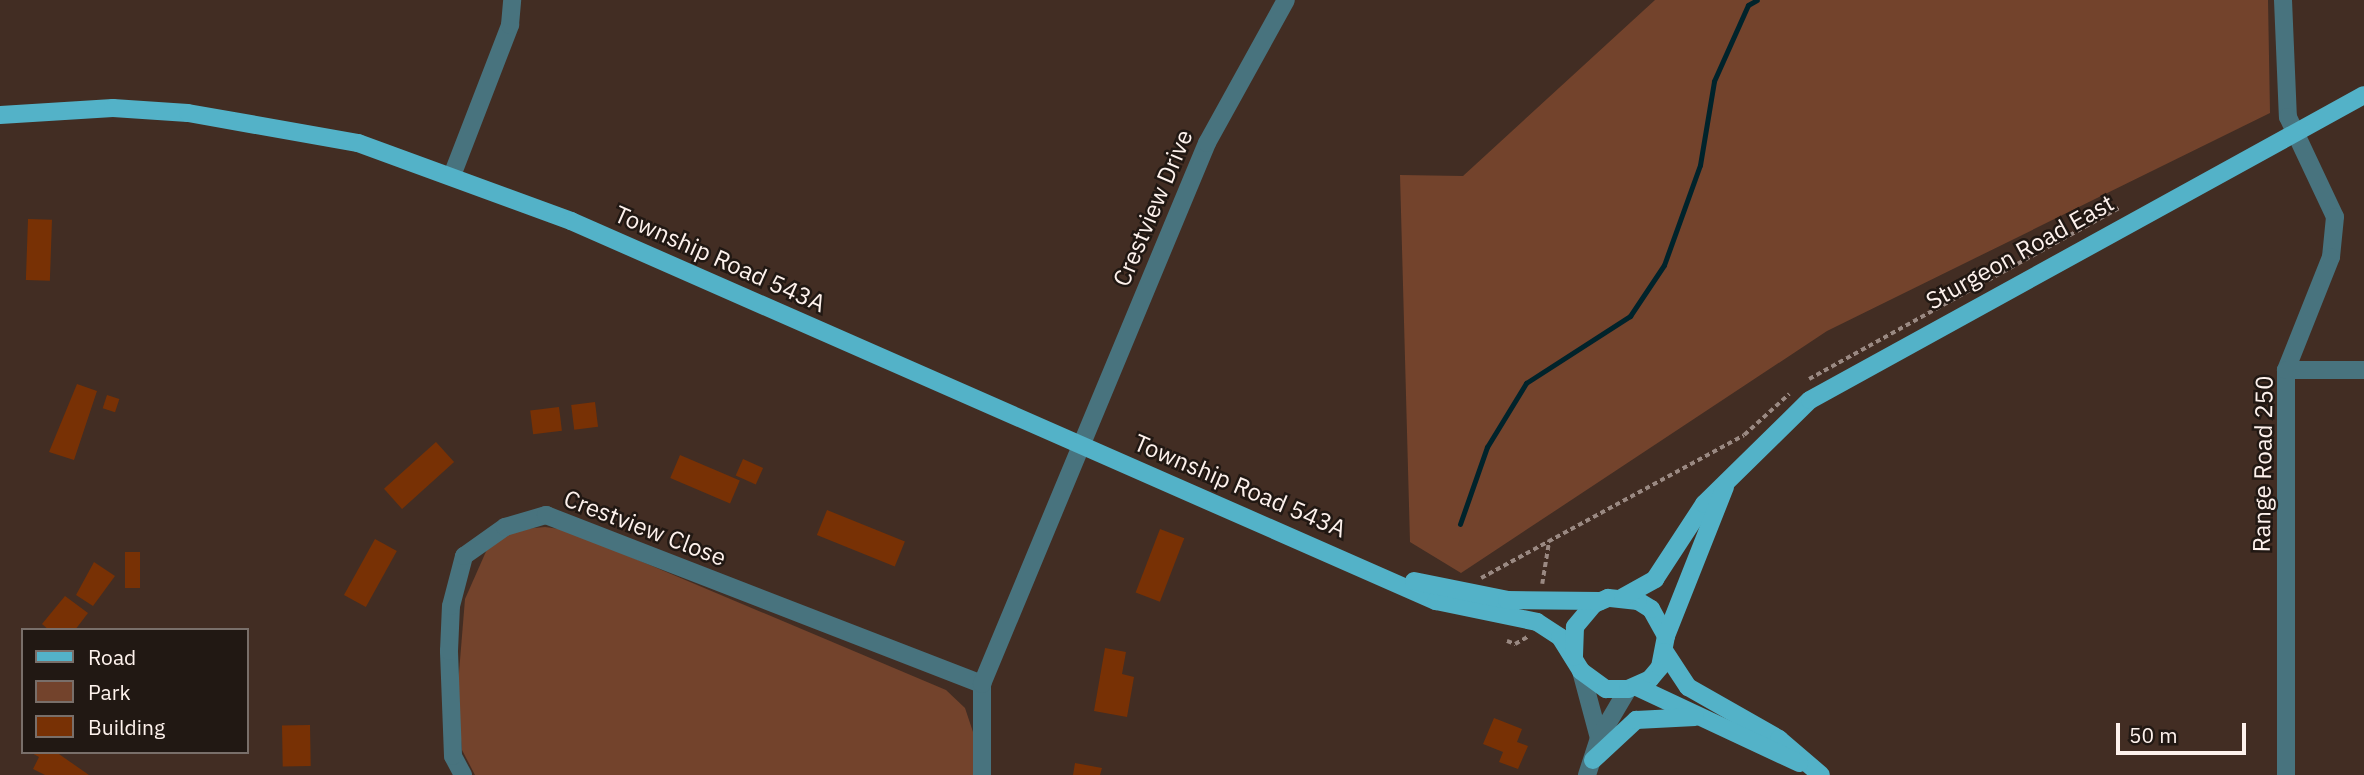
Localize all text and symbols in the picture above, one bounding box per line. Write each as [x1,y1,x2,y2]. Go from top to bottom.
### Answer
street label: Crestview Drive [1107,125,1199,291]
street label: Sturgeon Road East [1921,188,2119,316]
street label: Township Road 543A [610,200,830,318]
street label: Range Road 250 [2247,375,2279,553]
street label: Township Road 543A [1129,428,1351,544]
street label: Crestview Close [560,484,730,572]
legend [21,628,248,754]
text: Road [88,643,136,671]
text: Park [88,678,131,706]
scale bar [2119,708,2248,752]
text: Building [88,713,165,741]
text: 50 m [2129,721,2178,749]

